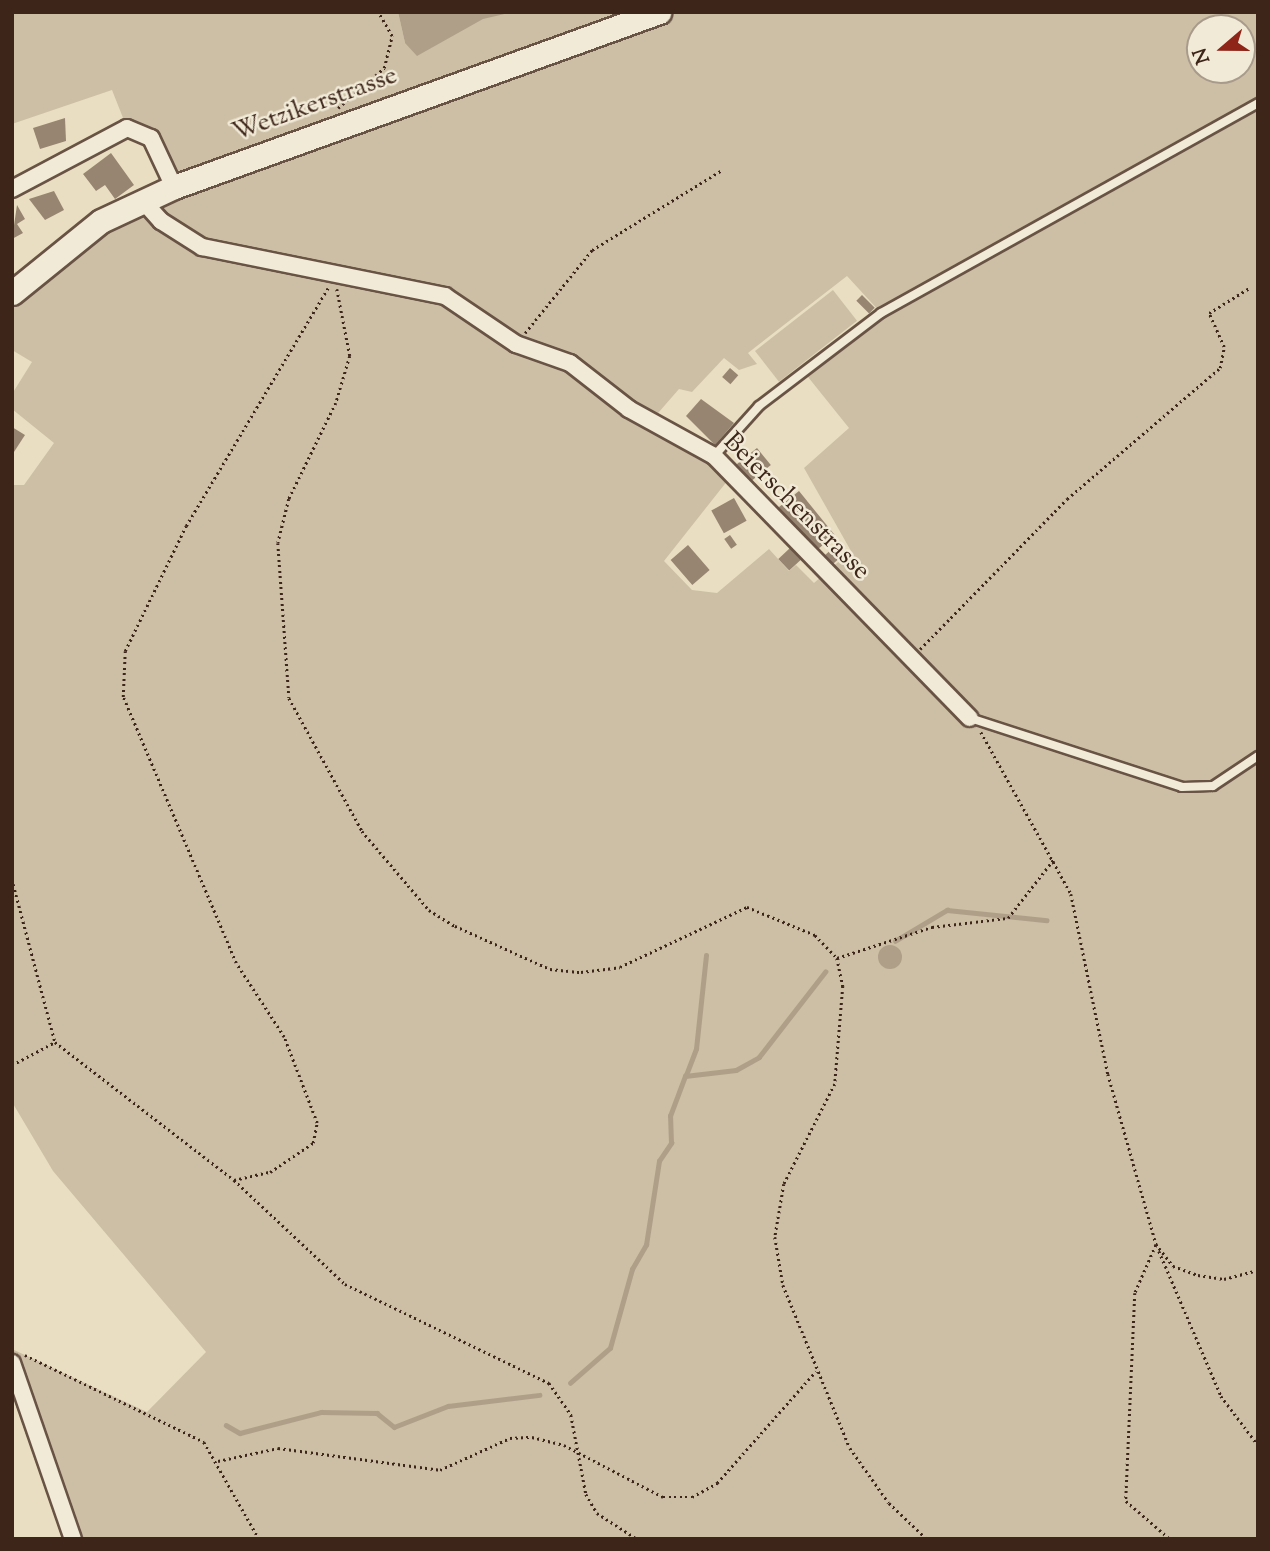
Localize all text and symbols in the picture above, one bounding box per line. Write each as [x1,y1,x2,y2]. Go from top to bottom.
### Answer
north arrow [1186,14,1256,84]
text: N [1187,44,1218,67]
street label: Wetzikerstrasse [228,61,402,149]
street label: Beierschenstrasse [716,427,876,587]

